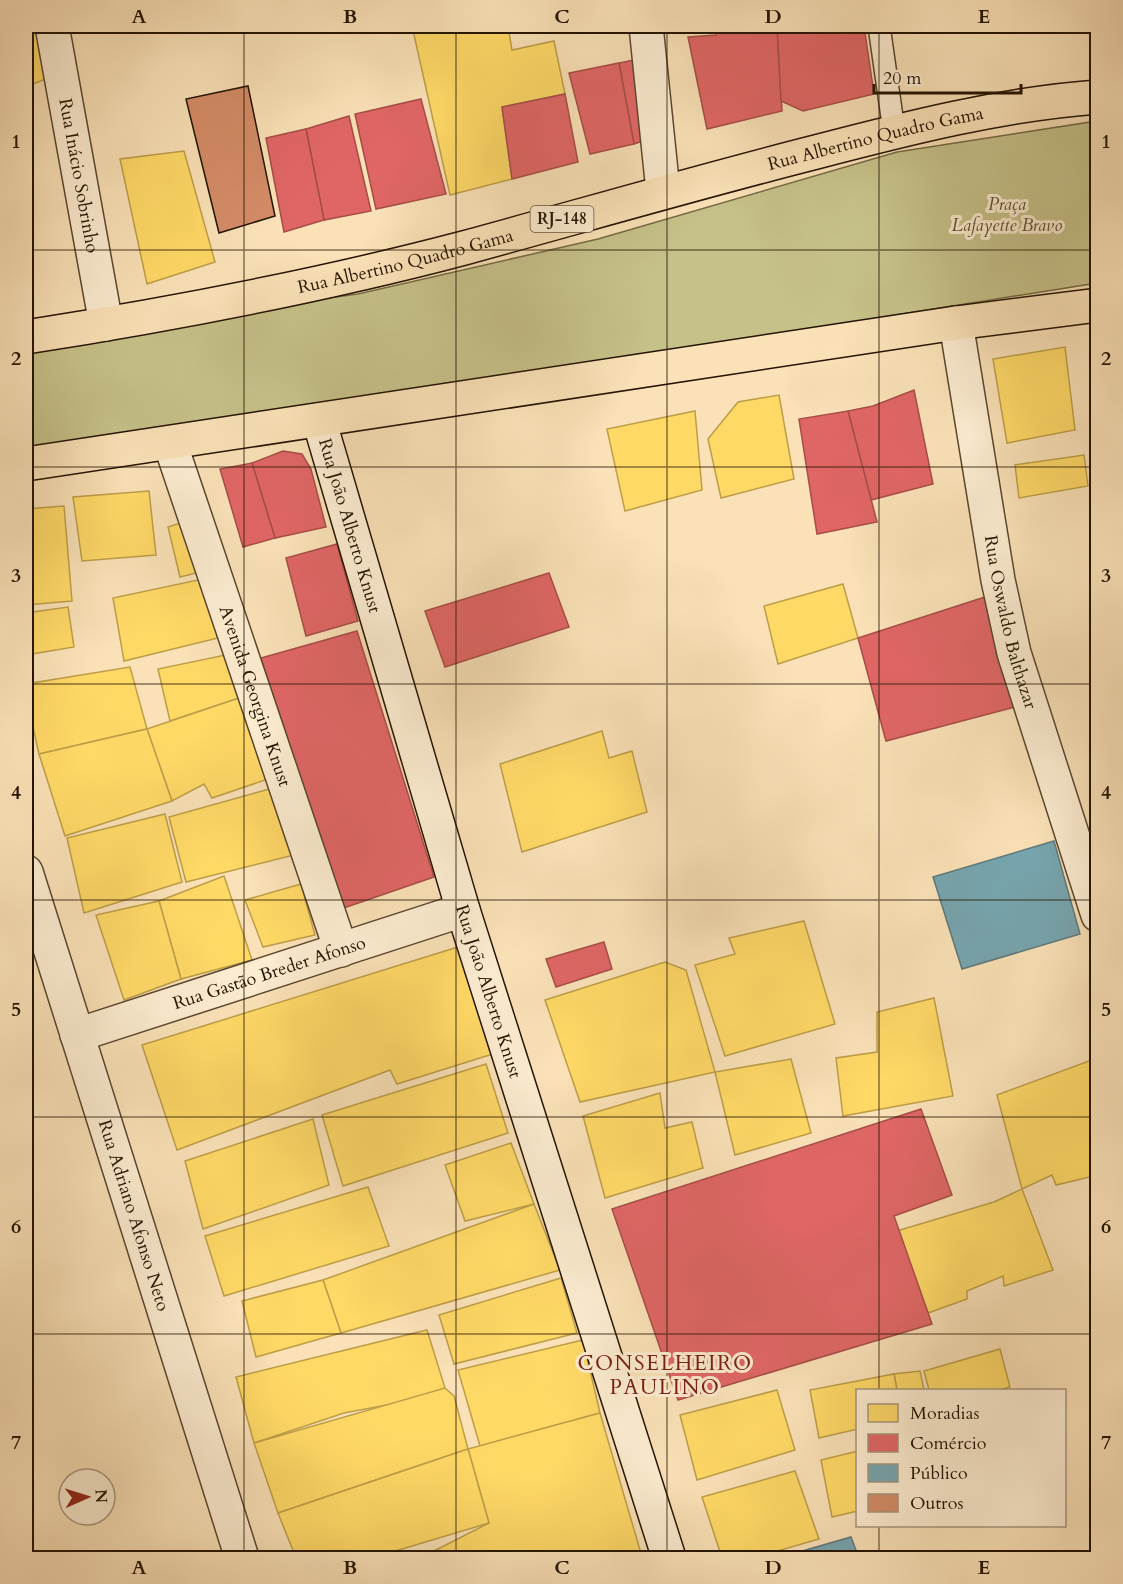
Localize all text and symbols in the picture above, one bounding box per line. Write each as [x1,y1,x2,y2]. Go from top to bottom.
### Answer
text: A [131,3,147,30]
text: B [343,3,357,30]
text: C [554,3,570,30]
text: D [764,3,782,30]
text: E [978,3,990,30]
scale bar [874,57,1021,95]
text: 20 m [883,66,922,91]
street label: Rua Inácio Sobrinho [53,96,105,255]
street label: Rua Albertino Quadro Gama [765,100,986,177]
text: 1 [11,128,21,155]
text: 1 [1101,128,1111,155]
park label: Praça Lafayette Bravo [952,192,1062,238]
road number: RJ-148 [530,206,594,232]
street label: Rua Albertino Quadro Gama [295,222,516,300]
text: 2 [11,345,21,372]
text: 2 [1101,345,1111,372]
street label: Rua João Alberto Knust [313,435,388,616]
street label: Rua Oswaldo Balthazar [978,533,1044,712]
text: 3 [11,562,21,589]
text: 3 [1101,562,1111,589]
street label: Avenida Georgina Knust [213,602,298,790]
text: 4 [11,779,21,806]
text: 4 [1101,779,1111,806]
street label: Rua João Alberto Knust [450,901,528,1081]
street label: Rua Gastão Breder Afonso [170,930,369,1016]
text: 5 [11,996,21,1023]
text: 5 [1101,996,1111,1023]
street label: Rua Adriano Afonso Neto [92,1116,176,1315]
text: 6 [11,1213,21,1240]
text: 6 [1101,1213,1111,1240]
district label: CONSELHEIRO PAULINO [577,1349,753,1402]
legend [856,1389,1066,1527]
text: Moradias [910,1401,979,1426]
text: 7 [11,1429,21,1456]
text: 7 [1101,1429,1111,1456]
text: Comércio [910,1431,987,1456]
text: Público [910,1461,968,1486]
north arrow [57,1467,117,1527]
text: N [90,1489,112,1504]
text: Outros [910,1491,963,1516]
text: A [131,1554,147,1581]
text: B [343,1554,357,1581]
text: C [554,1554,570,1581]
text: D [764,1554,782,1581]
text: E [978,1554,990,1581]

